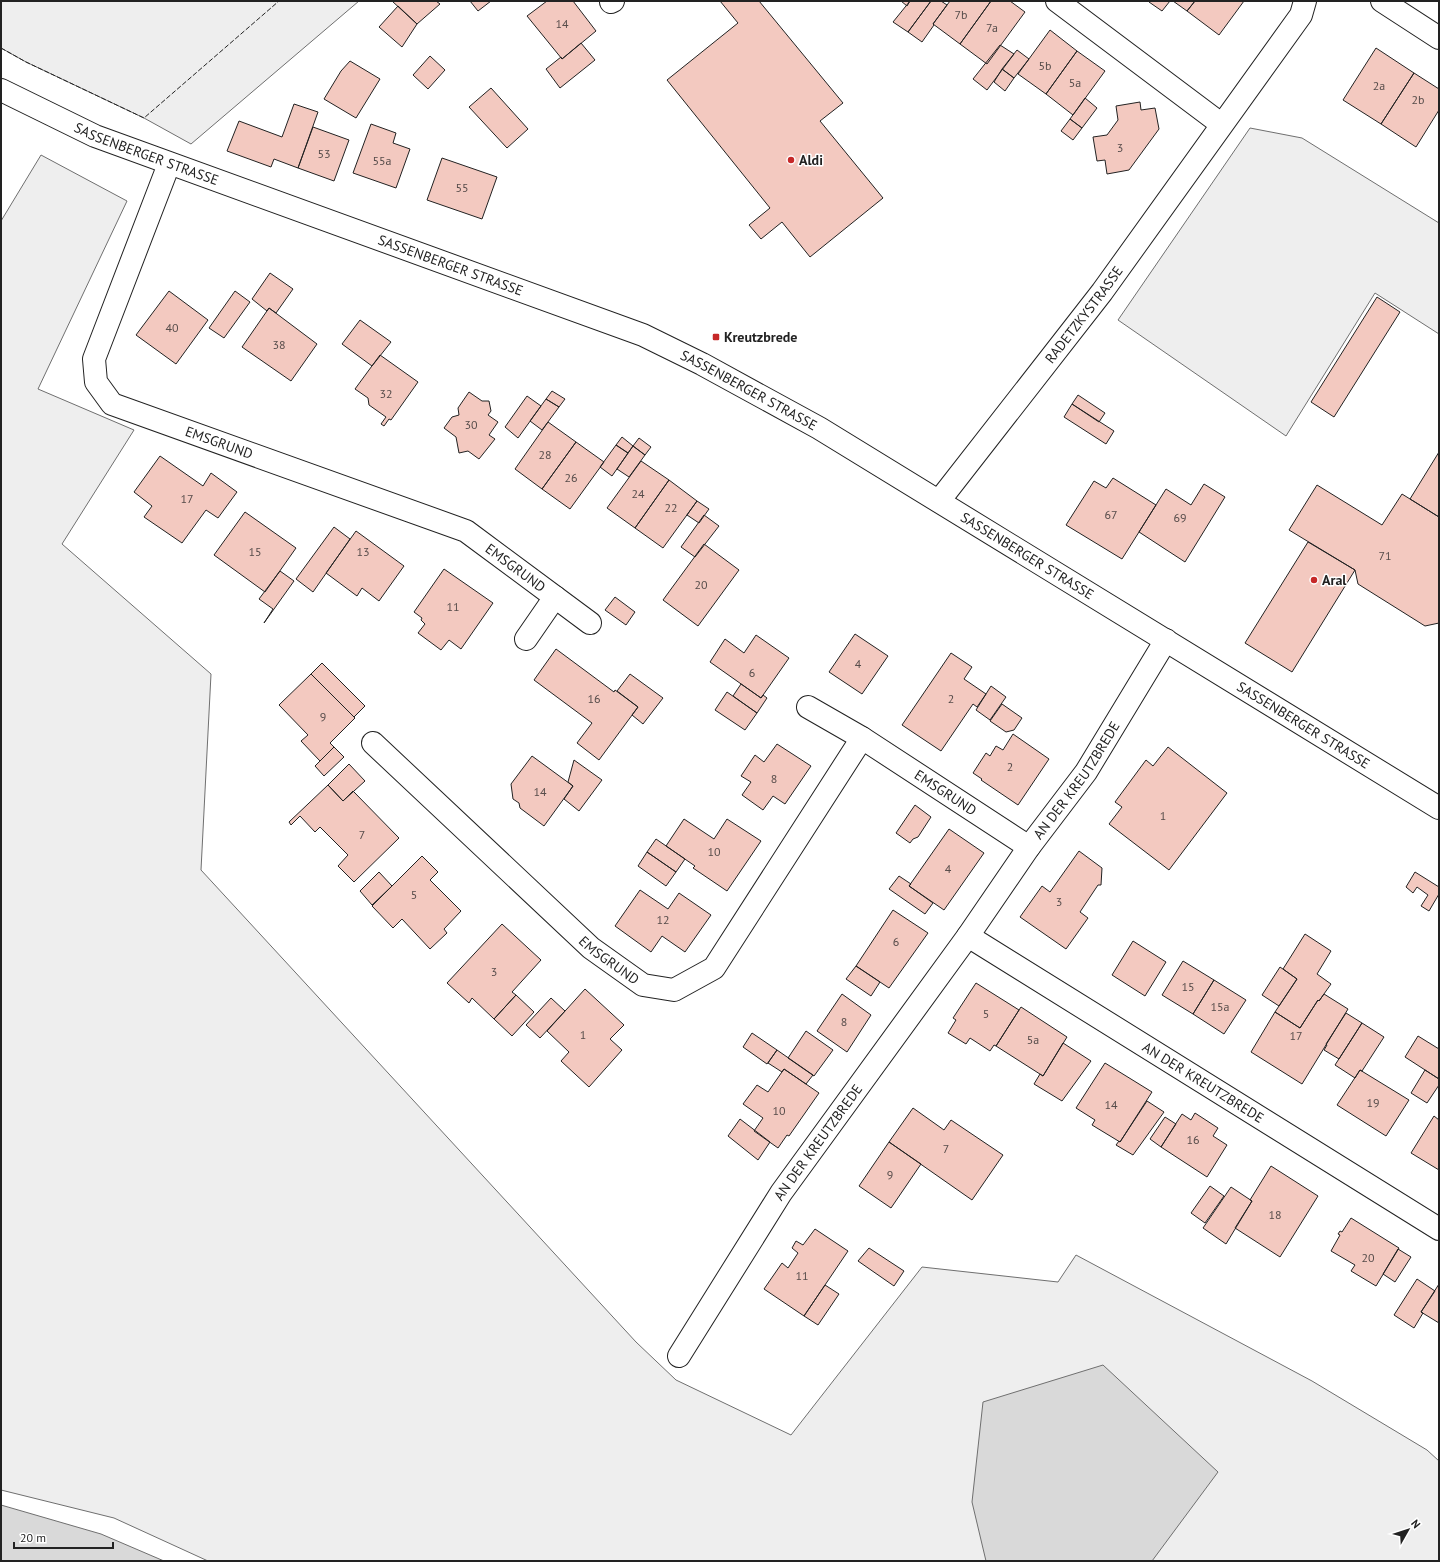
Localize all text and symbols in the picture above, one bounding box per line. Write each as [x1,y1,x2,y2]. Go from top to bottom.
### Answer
house number: 7b [954,7,968,22]
house number: 14 [555,16,569,31]
house number: 7a [986,20,998,35]
house number: 5b [1038,58,1052,73]
house number: 5a [1069,75,1081,90]
house number: 2a [1373,78,1385,93]
house number: 2b [1411,92,1425,107]
street label: SASSENBERGER STRASSE [71,118,221,189]
house number: 3 [1117,140,1123,155]
house number: 53 [317,146,331,161]
place label: Aldi [799,151,823,169]
house number: 55a [372,153,392,168]
marker: Aldi [786,155,796,165]
house number: 55 [455,180,469,195]
street label: SASSENBERGER STRASSE [376,231,526,300]
street label: RADETZKYSTRASSE [1041,263,1127,367]
house number: 40 [165,320,179,335]
place label: Kreutzbrede [724,328,797,346]
marker: Kreutzbrede [711,332,721,342]
house number: 38 [272,337,286,352]
street label: SASSENBERGER STRASSE [678,346,820,434]
house number: 32 [379,386,393,401]
house number: 30 [464,417,478,432]
street label: EMSGRUND [183,422,255,463]
house number: 28 [538,447,552,462]
house number: 26 [564,470,578,485]
house number: 24 [631,486,645,501]
house number: 17 [180,491,194,506]
house number: 22 [664,500,678,515]
house number: 67 [1104,507,1118,522]
street label: SASSENBERGER STRASSE [957,508,1097,603]
house number: 69 [1173,510,1187,525]
street label: EMSGRUND [482,539,549,596]
house number: 15 [248,544,262,559]
house number: 13 [356,544,370,559]
house number: 71 [1378,548,1392,563]
place label: Aral [1322,571,1347,589]
marker: Aral [1309,575,1319,585]
house number: 20 [694,577,708,592]
house number: 11 [446,599,460,614]
house number: 4 [855,656,862,671]
house number: 6 [749,665,755,680]
street label: SASSENBERGER STRASSE [1234,677,1373,773]
house number: 16 [587,691,601,706]
house number: 2 [948,691,954,706]
house number: 9 [320,709,326,724]
street label: AN DER KREUTZBREDE [1029,718,1124,843]
house number: 2 [1007,759,1013,774]
street label: EMSGRUND [911,766,980,819]
house number: 8 [771,771,777,786]
house number: 14 [533,784,547,799]
house number: 1 [1160,808,1166,823]
house number: 7 [359,827,365,842]
house number: 10 [707,844,721,859]
house number: 4 [945,861,952,876]
house number: 5 [411,887,417,902]
house number: 3 [1056,894,1062,909]
house number: 12 [656,912,670,927]
street label: EMSGRUND [575,932,643,988]
house number: 6 [893,934,899,949]
house number: 3 [491,964,497,979]
house number: 15 [1181,979,1195,994]
house number: 15a [1210,999,1230,1014]
house number: 5 [983,1006,989,1021]
house number: 8 [841,1014,847,1029]
house number: 1 [580,1027,586,1042]
house number: 17 [1289,1028,1303,1043]
house number: 5a [1027,1032,1039,1047]
street label: AN DER KREUTZBREDE [1139,1038,1267,1127]
street label: AN DER KREUTZBREDE [770,1081,866,1204]
house number: 19 [1366,1095,1380,1110]
house number: 14 [1104,1097,1118,1112]
house number: 10 [772,1103,786,1118]
house number: 16 [1186,1132,1200,1147]
house number: 7 [943,1141,949,1156]
house number: 9 [887,1167,893,1182]
house number: 18 [1268,1207,1282,1222]
house number: 20 [1361,1250,1375,1265]
house number: 11 [795,1268,809,1283]
north arrow [1388,1510,1428,1550]
text: N [1408,1516,1423,1531]
scale bar [14,1524,113,1550]
text: 20 m [20,1530,46,1545]

